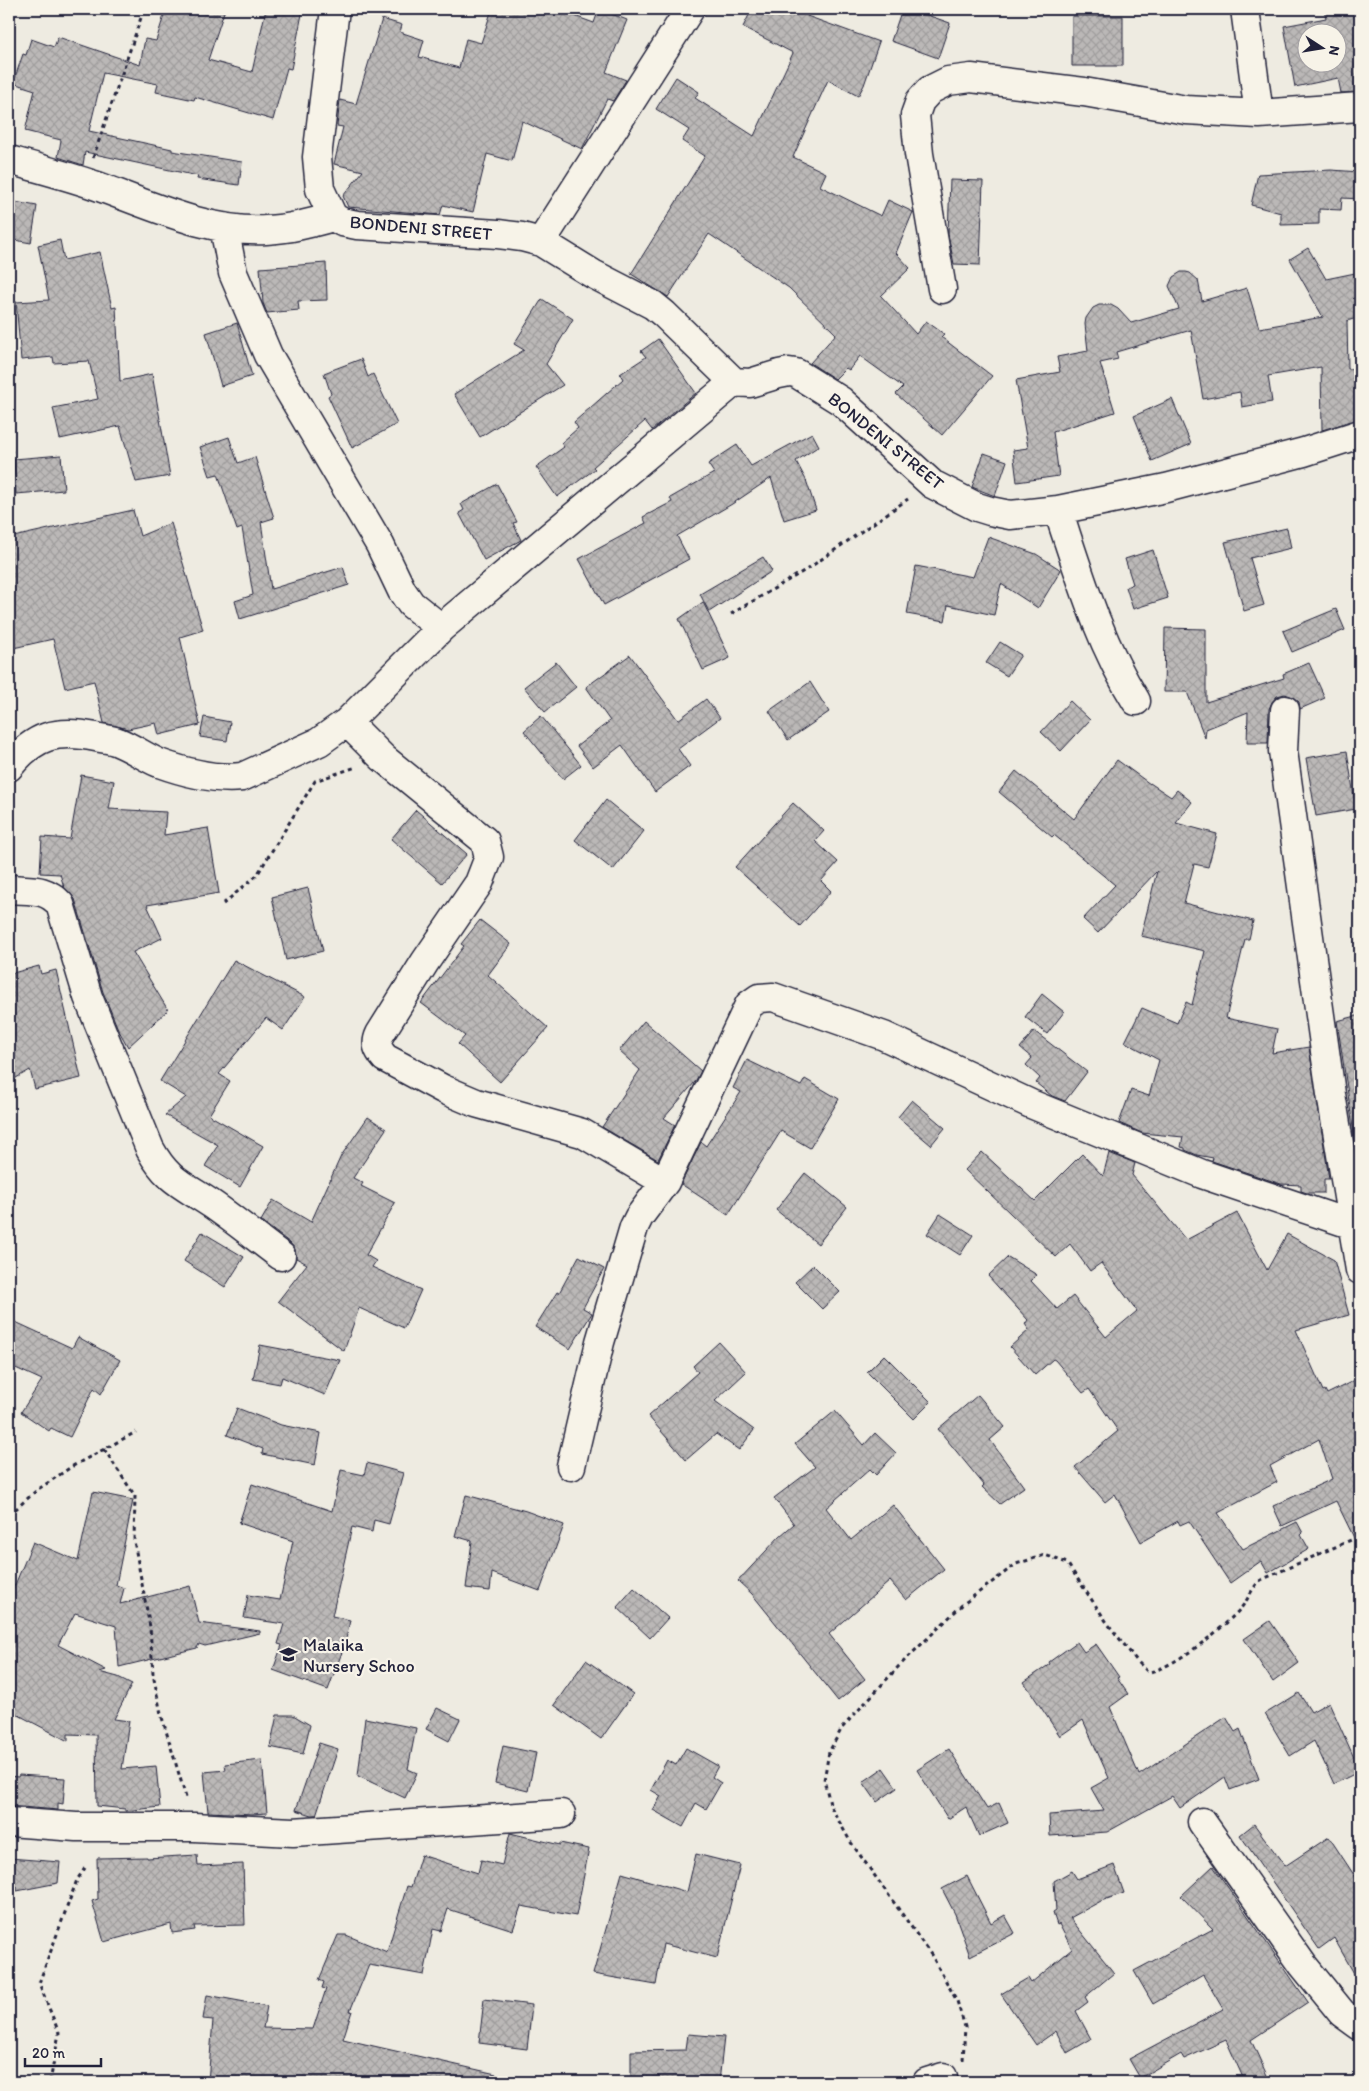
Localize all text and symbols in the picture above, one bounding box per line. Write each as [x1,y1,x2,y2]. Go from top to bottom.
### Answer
north arrow [1296,22,1346,72]
text: N [1325,44,1344,57]
street label: BONDENI STREET [349,211,493,245]
street label: BONDENI STREET [824,387,948,495]
place label: Malaika Nursery Schoo [303,1634,415,1677]
school or university icon: Malaika Nursery Schoo [279,1645,299,1665]
scale bar [25,2036,101,2068]
text: 20 m [32,2044,66,2062]

